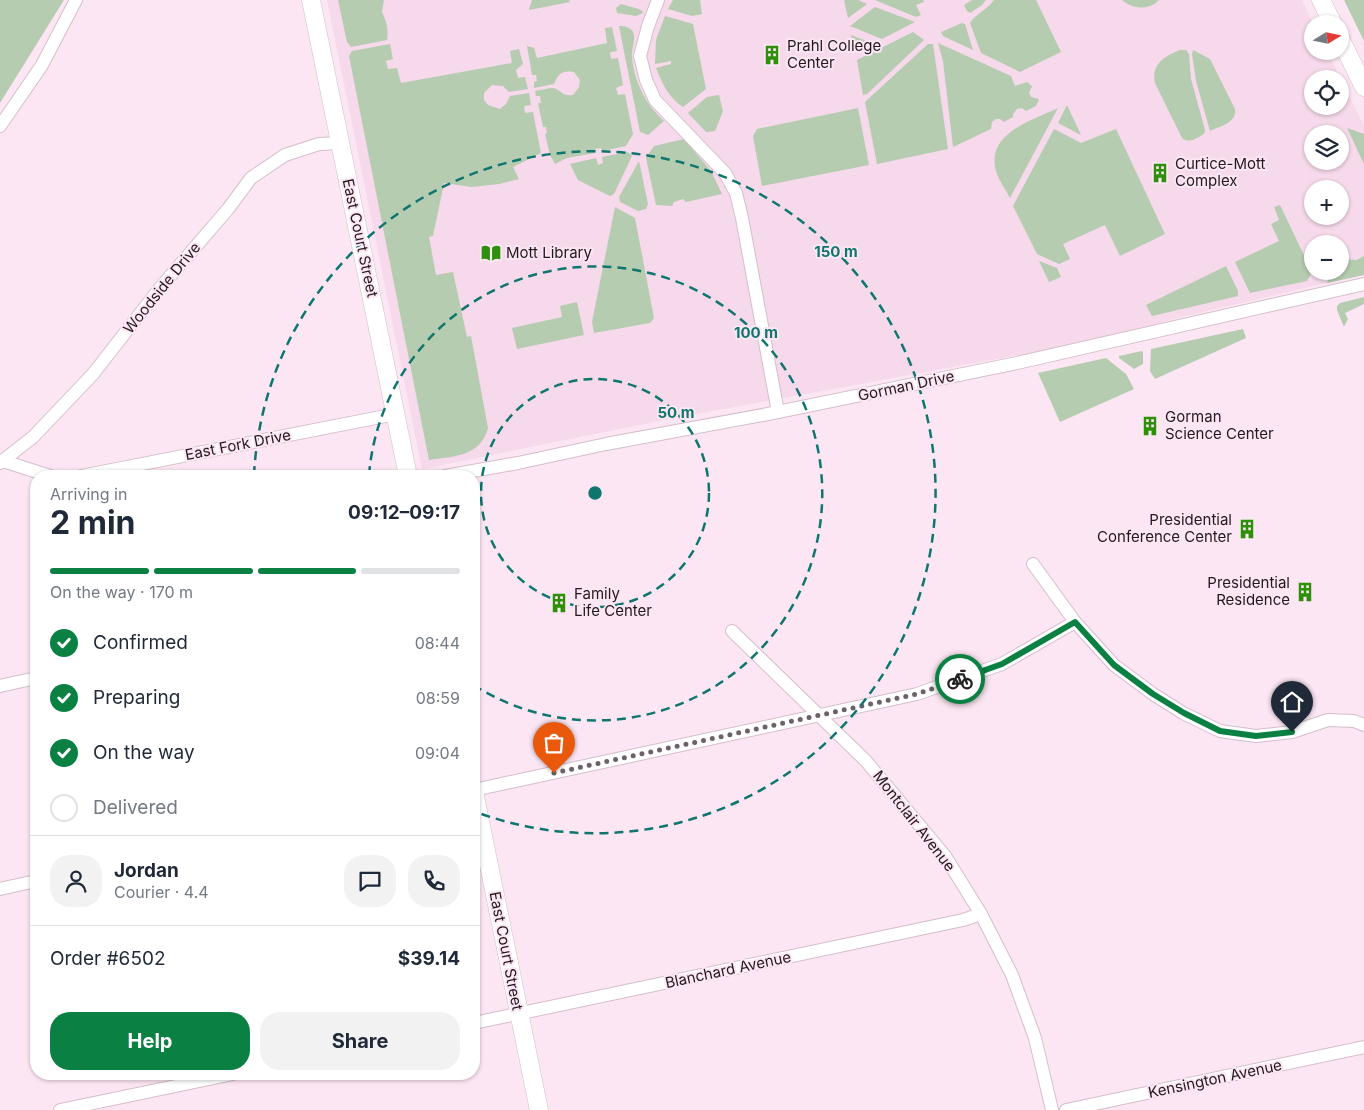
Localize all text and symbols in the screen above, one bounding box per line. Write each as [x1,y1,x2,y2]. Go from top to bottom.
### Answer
north arrow [1304,15,1349,60]
map controls [1304,15,1349,280]
place label: Prahl College Center [787,36,881,72]
building icon: Prahl College Center [761,44,783,66]
button: locate [1304,70,1349,115]
button: layers [1304,125,1349,170]
place label: Curtice-Mott Complex [1175,154,1266,190]
building icon: Curtice-Mott Complex [1149,162,1171,184]
street label: East Court Street [339,177,382,299]
button: + [1304,180,1349,225]
button: − [1304,235,1349,280]
street label: Woodside Drive [119,238,204,337]
library icon: Mott Library [480,242,502,264]
text: 150 m [814,242,858,261]
place label: Mott Library [506,243,592,262]
text: 100 m [734,323,778,342]
street label: Gorman Drive [856,366,956,405]
text: 50 m [658,403,694,422]
place label: Gorman Science Center [1165,407,1274,443]
building icon: Gorman Science Center [1139,415,1161,437]
street label: East Fork Drive [183,425,292,464]
text: Arriving in [50,484,127,504]
centre of rings [586,484,604,502]
text: 09:12–09:17 [348,501,460,524]
text: 2 min [50,503,136,542]
place label: Presidential Conference Center [1097,510,1232,546]
building icon: Presidential Conference Center [1236,518,1258,540]
place label: Presidential Residence [1207,573,1290,609]
building icon: Presidential Residence [1294,581,1316,603]
text: On the way · 170 m [50,582,193,602]
place label: Family Life Center [574,584,652,620]
building icon: Family Life Center [548,592,570,614]
icon: check [50,629,78,657]
text: Confirmed [93,631,188,654]
text: 08:44 [415,633,460,653]
courier [935,654,985,704]
icon: bike [946,665,974,693]
pin [1271,681,1313,732]
icon: check [50,684,78,712]
text: Preparing [93,686,180,709]
text: 08:59 [416,688,460,708]
icon: home [1278,688,1306,716]
pin [533,722,575,773]
icon: bag [540,729,568,757]
icon: check [50,739,78,767]
text: On the way [93,741,195,764]
text: 09:04 [415,743,460,763]
street label: Montclair Avenue [869,766,960,875]
text: Delivered [93,796,178,819]
button: person [50,855,102,907]
button: chat [344,855,396,907]
button: phone [408,855,460,907]
text: Jordan [114,859,179,882]
text: Courier · 4.4 [114,882,209,902]
street label: East Court Street [486,890,527,1012]
text: Order #6502 [50,947,166,970]
text: $39.14 [398,947,460,970]
street label: Blanchard Avenue [663,947,793,992]
button: Help [50,1012,250,1070]
button: Share [260,1012,460,1070]
street label: Kensington Avenue [1146,1055,1283,1102]

